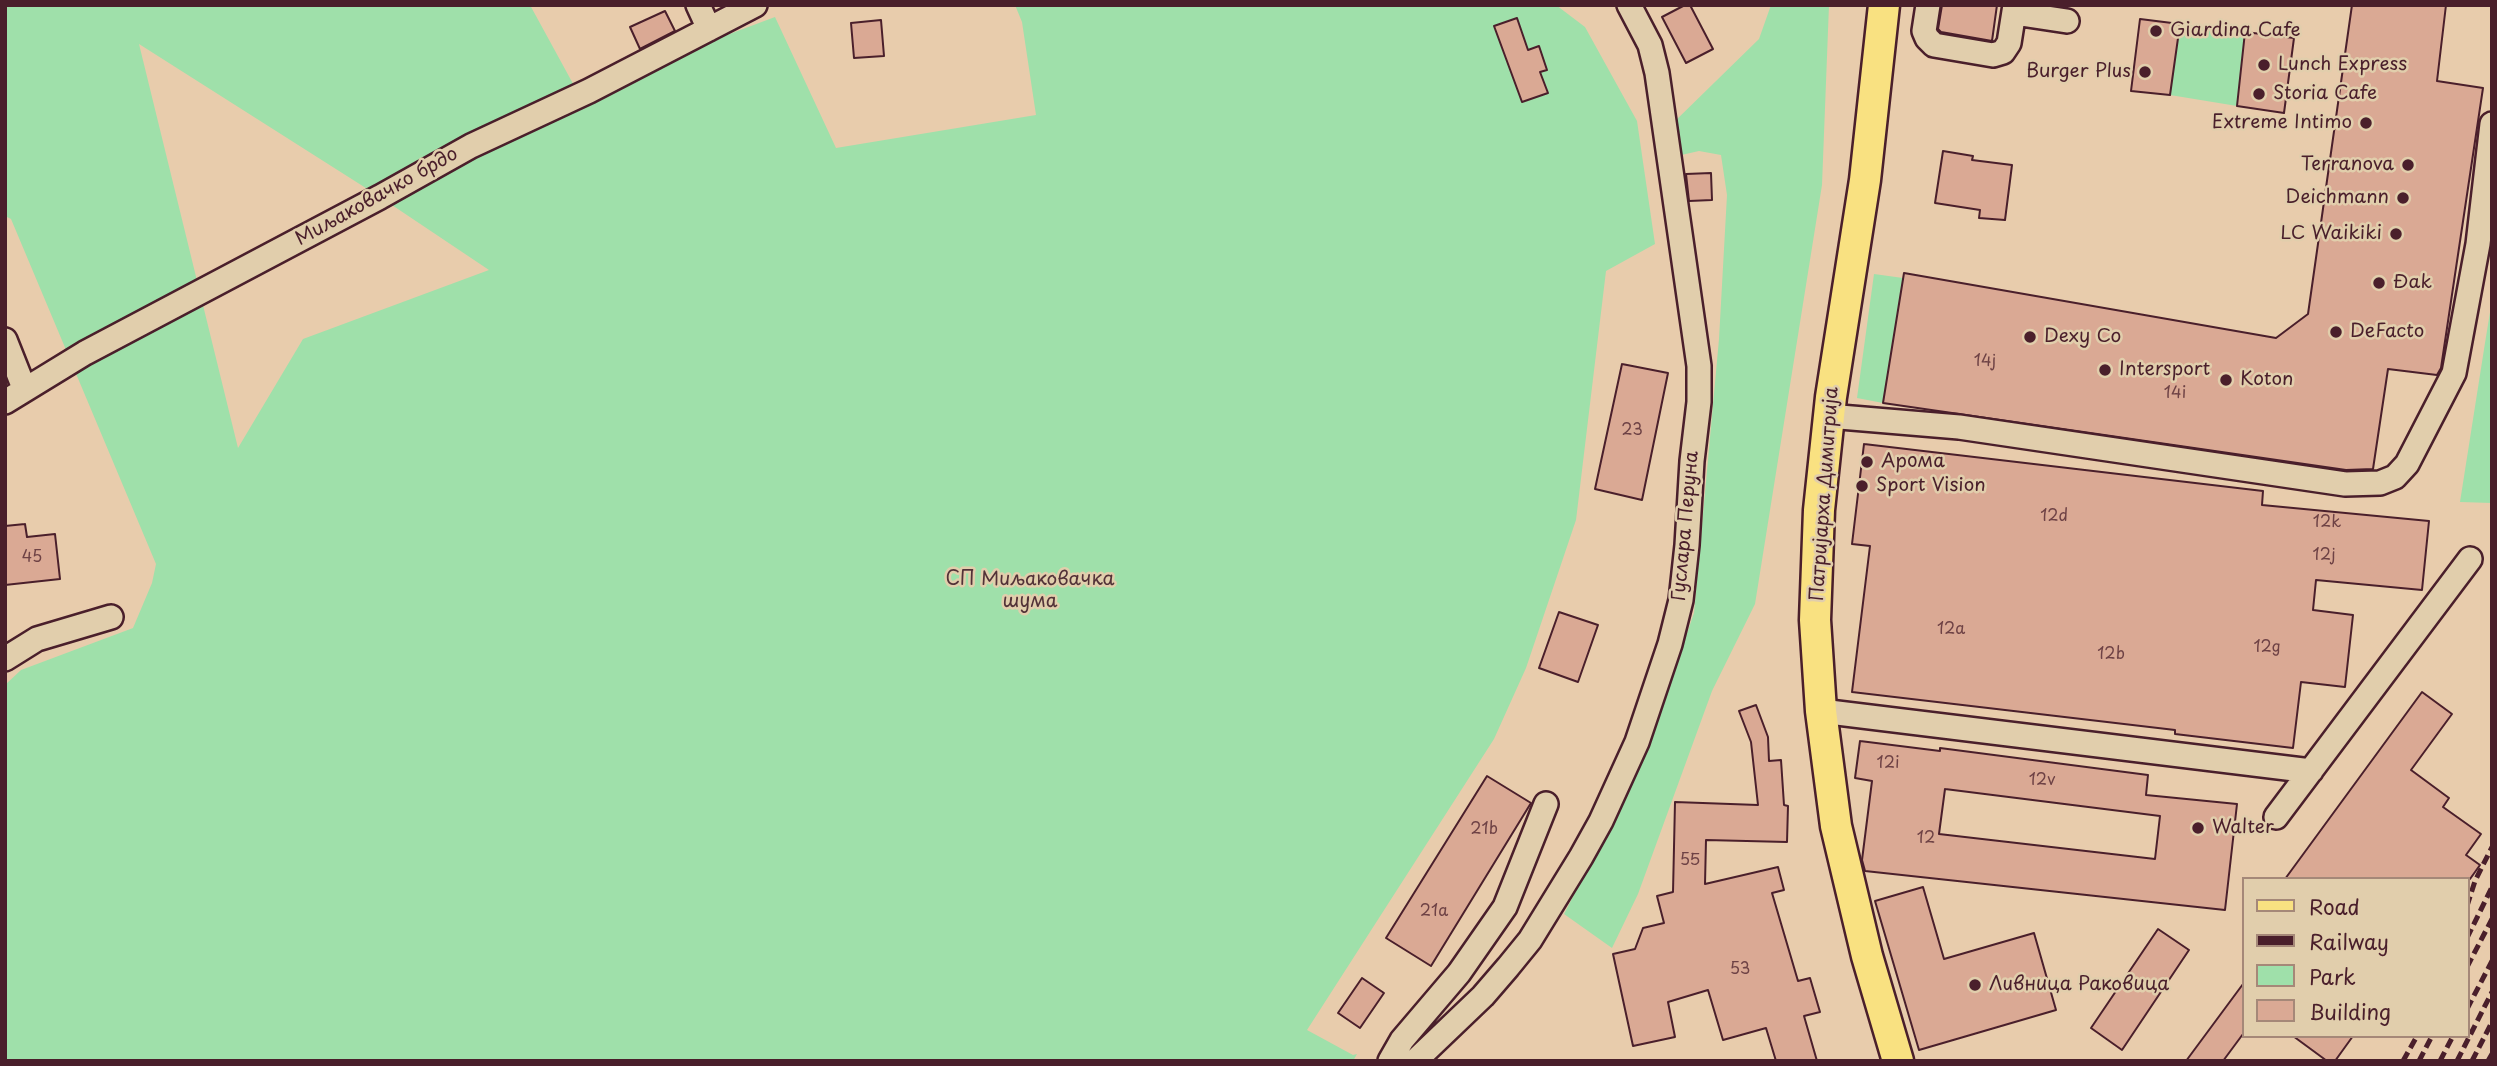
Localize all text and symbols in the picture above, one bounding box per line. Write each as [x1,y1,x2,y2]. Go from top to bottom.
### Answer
place label: Giardina Cafe [2170,20,2301,42]
marker: Giardina Cafe [2148,23,2164,39]
place label: Lunch Express [2278,54,2407,76]
marker: Lunch Express [2256,57,2272,73]
place label: Burger Plus [2026,61,2131,83]
marker: Burger Plus [2137,64,2153,80]
place label: Storia Cafe [2273,83,2377,105]
marker: Storia Cafe [2251,86,2267,102]
place label: Extreme Intimo [2212,112,2352,134]
marker: Extreme Intimo [2358,115,2374,131]
street label: Миљаковачко брдо [292,143,462,251]
place label: Terranova [2301,154,2394,176]
marker: Terranova [2400,157,2416,173]
place label: Deichmann [2286,187,2389,209]
marker: Deichmann [2395,190,2411,206]
place label: LC Waikiki [2280,223,2382,245]
marker: LC Waikiki [2388,226,2404,242]
place label: Đak [2393,272,2432,294]
marker: Đak [2371,275,2387,291]
place label: DeFacto [2350,321,2424,343]
marker: DeFacto [2328,324,2344,340]
place label: Dexy Co [2044,326,2121,348]
marker: Dexy Co [2022,329,2038,345]
house number: 14j [1974,352,1996,372]
place label: Intersport [2119,359,2210,381]
marker: Intersport [2097,362,2113,378]
place label: Koton [2240,369,2293,391]
marker: Koton [2218,372,2234,388]
house number: 14i [2164,384,2186,404]
street label: Патријарха Димитрија [1806,386,1844,602]
house number: 23 [1621,421,1643,441]
street label: Гуслара Перуна [1668,450,1704,602]
place label: Арома [1881,451,1945,473]
marker: Арома [1859,454,1875,470]
place label: Sport Vision [1876,475,1986,497]
marker: Sport Vision [1854,478,1870,494]
house number: 12d [2040,507,2068,527]
house number: 12k [2313,513,2341,533]
house number: 12j [2312,546,2336,566]
house number: 45 [22,548,42,568]
park label: СП Миљаковачка шума [946,569,1114,613]
house number: 12a [1937,620,1965,640]
house number: 12g [2253,638,2281,658]
house number: 12b [2097,645,2125,665]
house number: 12i [1877,754,1899,774]
house number: 12v [2029,771,2055,791]
place label: Walter [2212,817,2274,839]
house number: 21b [1470,820,1498,840]
marker: Walter [2190,820,2206,836]
house number: 12 [1917,829,1935,849]
house number: 55 [1680,851,1700,871]
legend [2242,877,2469,1038]
text: Road [2309,890,2360,922]
house number: 21a [1420,902,1448,922]
text: Railway [2309,925,2389,957]
house number: 53 [1730,960,1750,980]
text: Park [2309,960,2356,992]
place label: Ливница Раковица [1989,974,2169,996]
marker: Ливница Раковица [1967,977,1983,993]
text: Building [2309,995,2391,1027]

